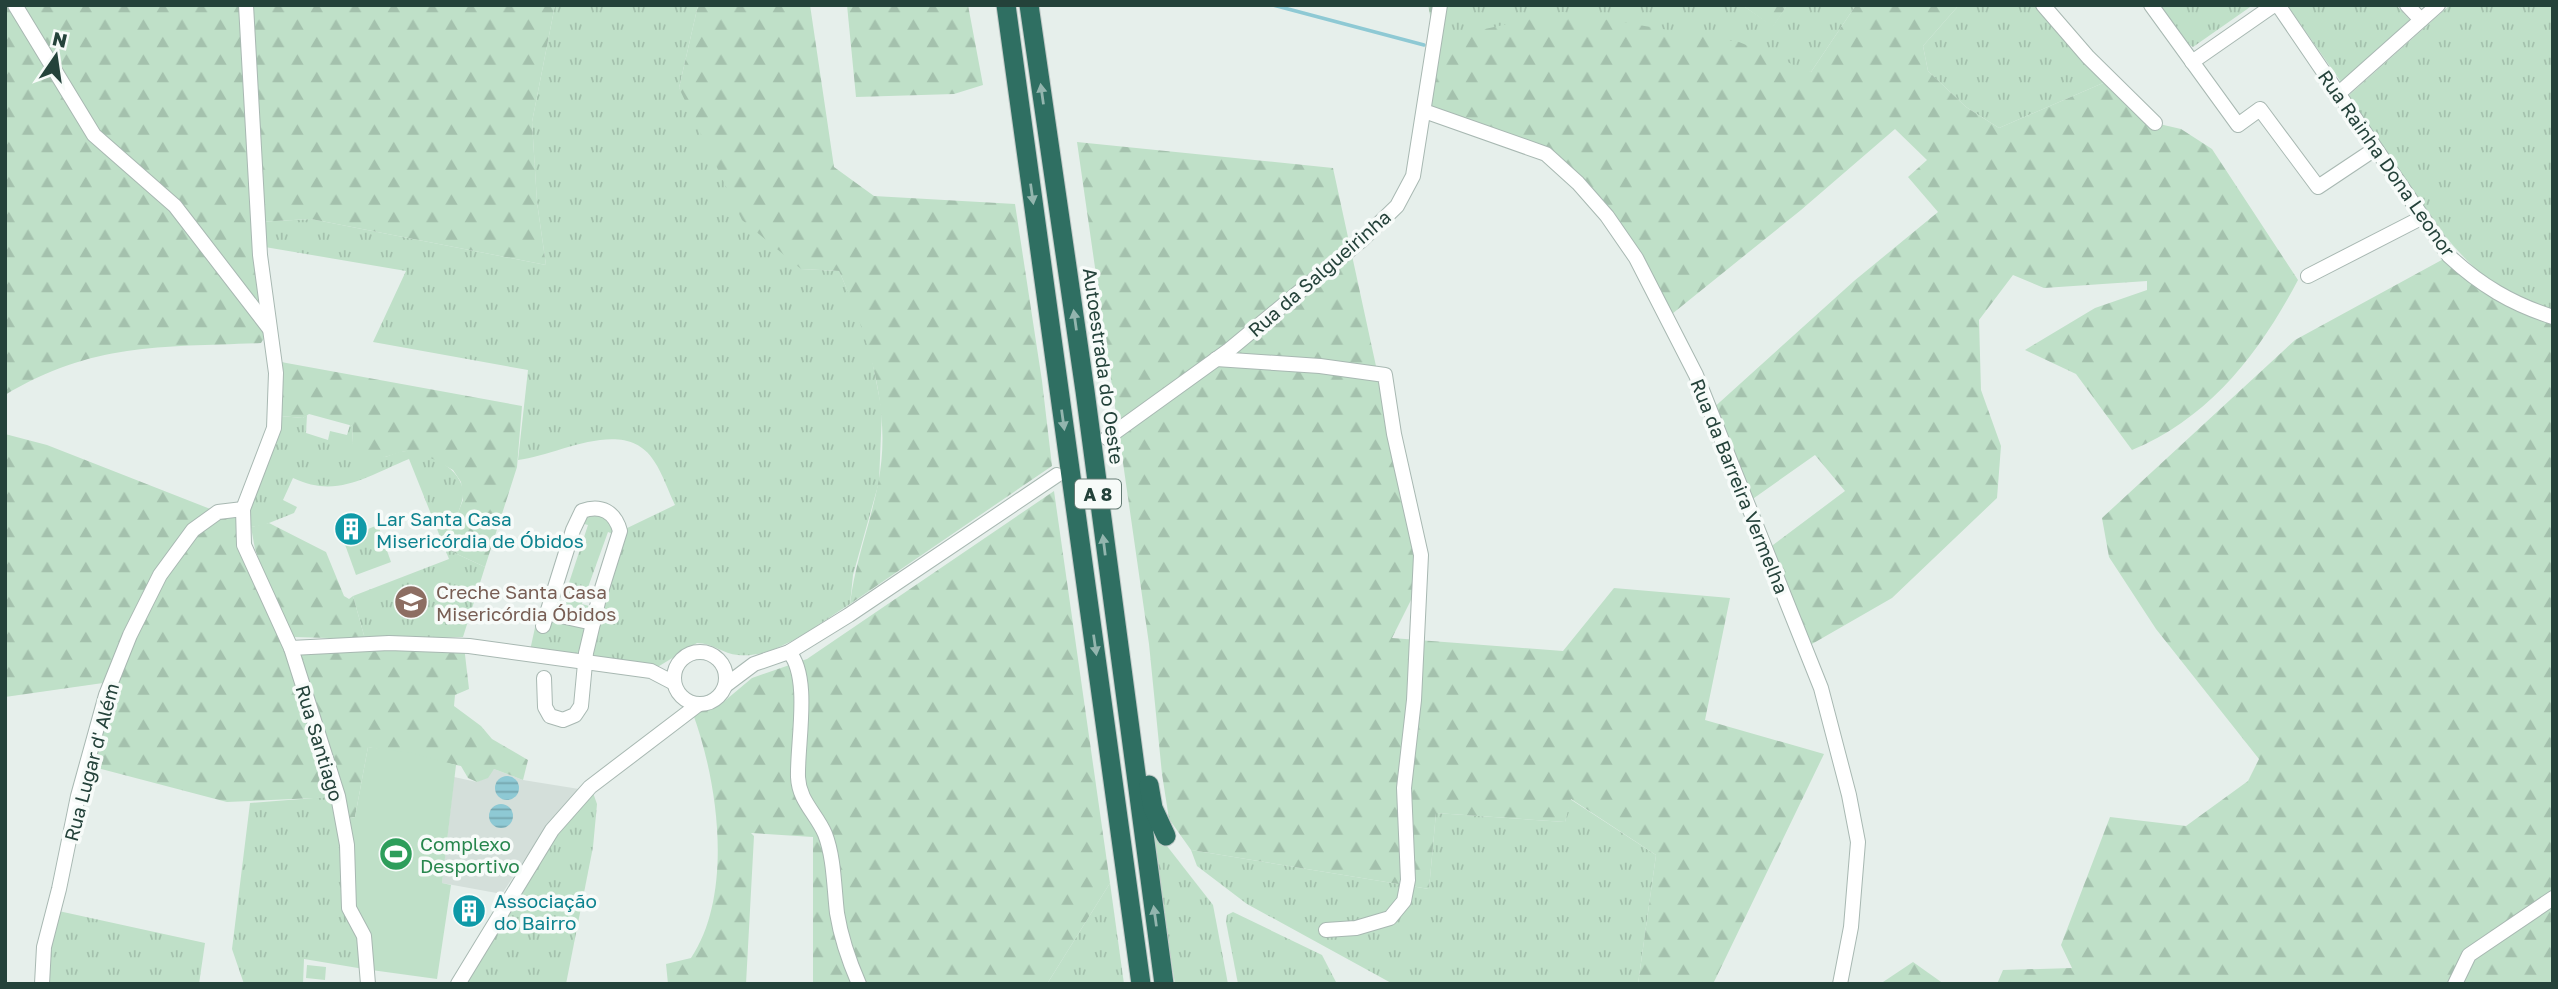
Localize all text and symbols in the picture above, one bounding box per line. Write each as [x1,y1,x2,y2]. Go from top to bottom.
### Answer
north arrow [21,21,91,91]
text: N [50,26,70,52]
street label: Rua Rainha Dona Leonor [2314,65,2461,261]
one-way arrow [1036,83,1047,105]
one-way arrow [1027,183,1038,205]
street label: Rua da Salgueirinha [1243,205,1395,341]
street label: Autoestrada do Oeste [1079,266,1129,466]
one-way arrow [1069,308,1080,330]
street label: Rua da Barreira Vermelha [1686,375,1794,597]
one-way arrow [1058,409,1069,431]
road number: A 8 [1075,480,1121,508]
place label: Lar Santa Casa Misericórdia de Óbidos [376,507,584,552]
building icon: Lar Santa Casa Misericórdia de Óbidos [332,510,370,548]
one-way arrow [1099,534,1110,556]
place label: Creche Santa Casa Misericórdia Óbidos [436,580,616,625]
school or university icon: Creche Santa Casa Misericórdia Óbidos [392,583,430,621]
one-way arrow [1089,634,1100,656]
street label: Rua Lugar d' Além [59,680,123,844]
street label: Rua Santiago [291,682,349,804]
place label: Complexo Desportivo [420,832,520,877]
sports icon: Complexo Desportivo [377,835,415,873]
place label: Associação do Bairro [494,889,597,934]
building icon: Associação do Bairro [450,892,488,930]
one-way arrow [1149,905,1160,927]

